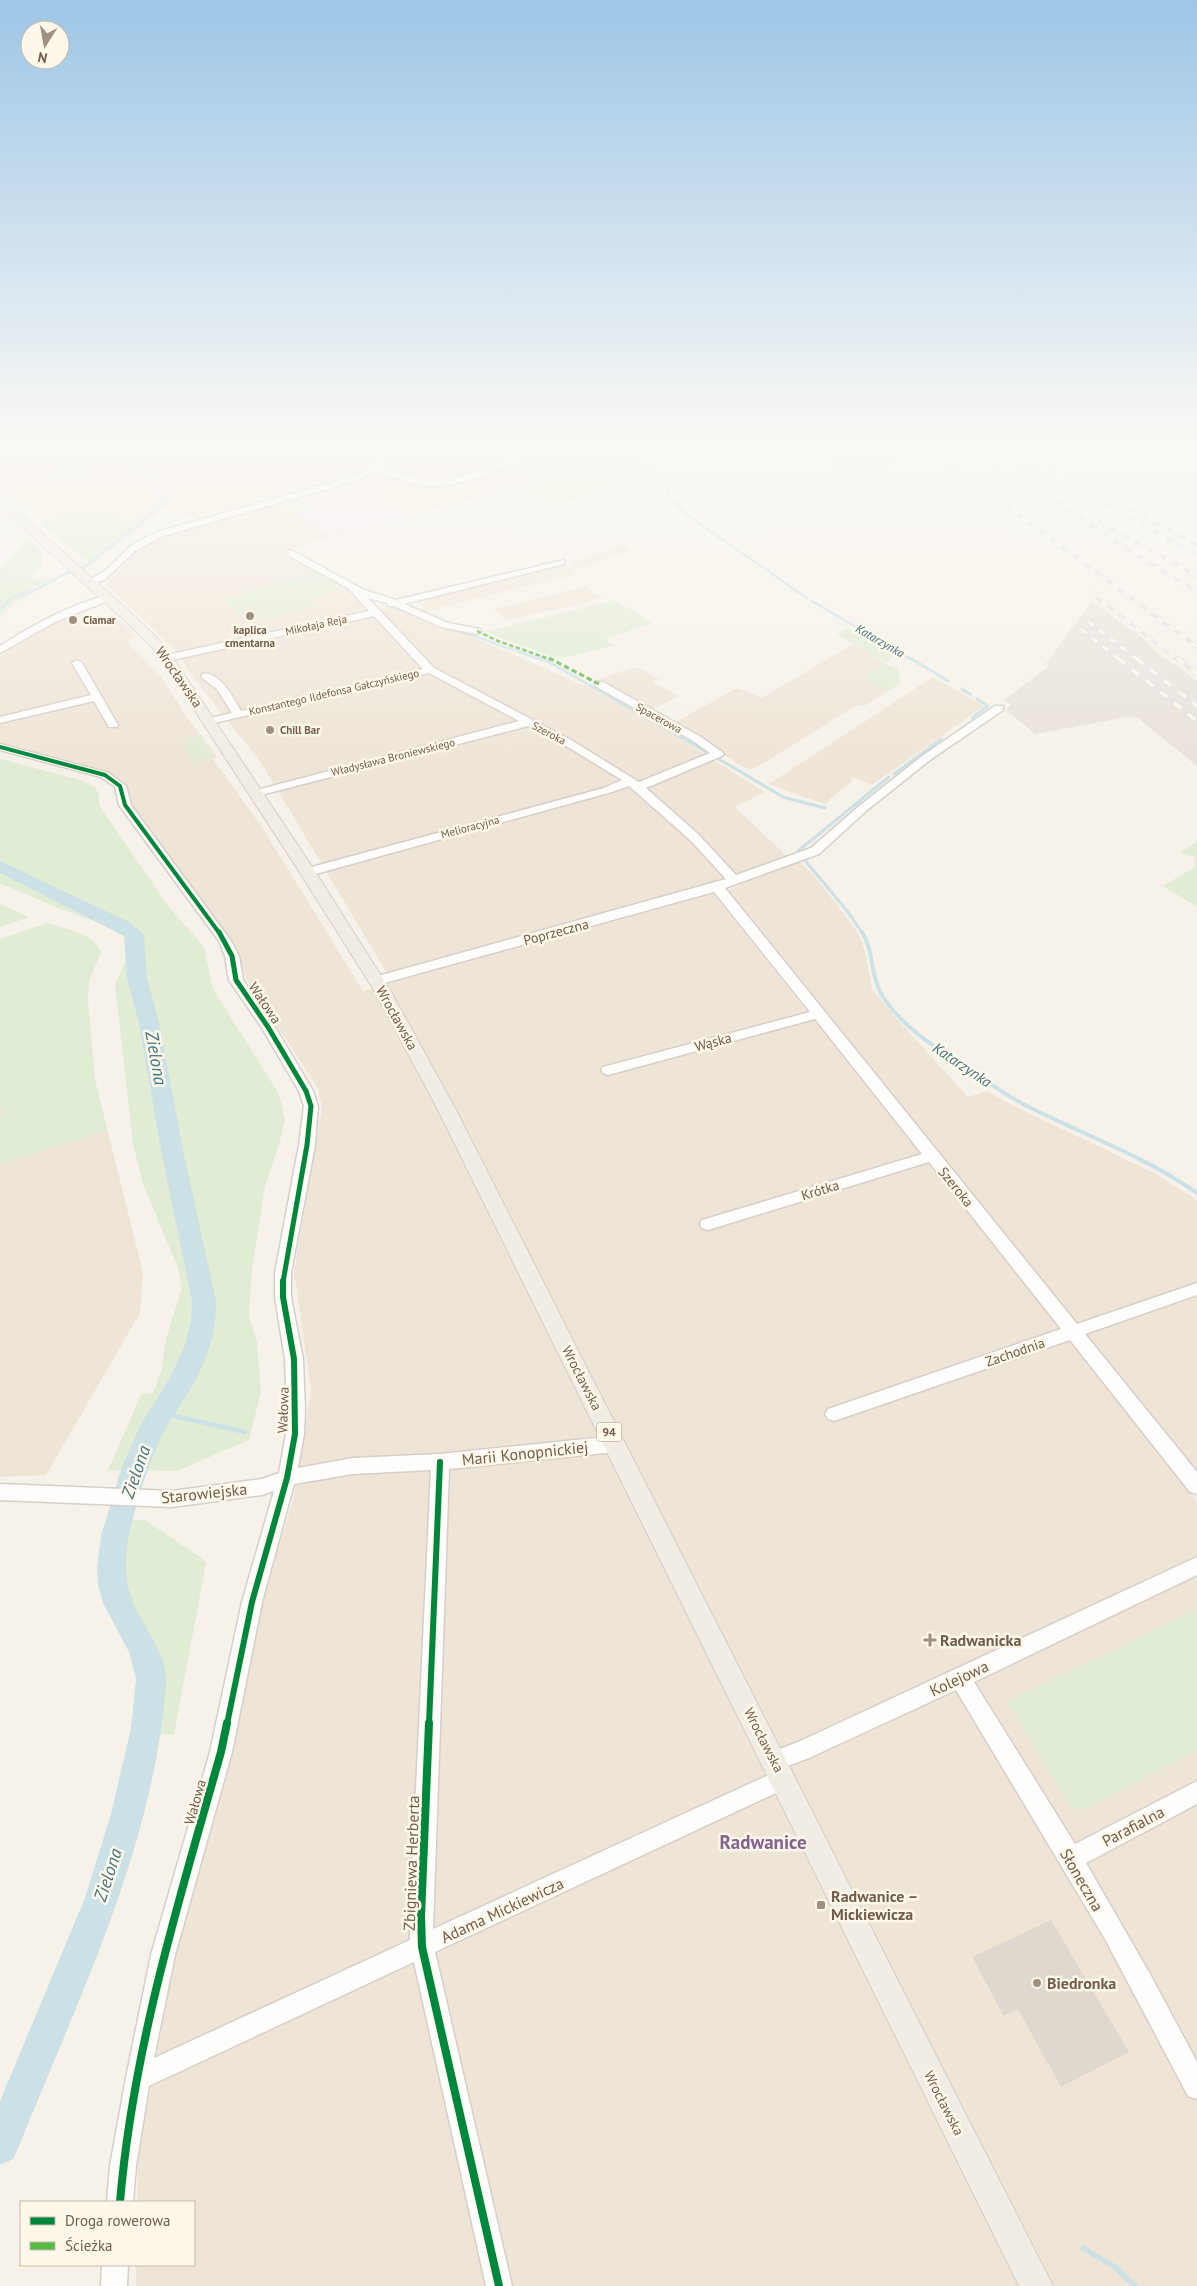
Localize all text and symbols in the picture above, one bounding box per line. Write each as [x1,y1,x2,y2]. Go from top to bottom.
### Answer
north arrow [20,20,70,70]
text: N [36,48,49,67]
marker: kaplica cmentarna [244,610,256,622]
street label: Mikołaja Reja [284,612,348,638]
place label: Ciamar [83,613,116,627]
marker: Ciamar [67,614,79,626]
water label: Katarzynka [853,621,907,661]
place label: kaplica cmentarna [225,623,275,650]
street label: Wrocławska [151,643,207,711]
street label: Konstantego Ildefonsa Gałczyńskiego [248,666,421,718]
street label: Spacerowa [633,700,685,736]
street label: Szeroka [530,718,568,748]
place label: Chill Bar [280,723,320,737]
marker: Chill Bar [264,724,276,736]
street label: Władysława Broniewskiego [330,735,457,779]
street label: Melioracyjna [439,812,501,842]
street label: Poprzeczna [521,915,591,949]
street label: Wałowa [244,979,286,1027]
street label: Wrocławska [372,983,422,1053]
water label: Zielona [140,1028,173,1087]
street label: Wąska [693,1028,733,1056]
water label: Katarzynka [929,1038,996,1092]
street label: Szeroka [934,1163,978,1211]
street label: Krótka [799,1176,841,1204]
street label: Zachodnia [983,1333,1047,1371]
street label: Wrocławska [558,1343,606,1414]
street label: Wałowa [273,1386,293,1434]
road number: 94 [596,1422,622,1441]
street label: Marii Konopnickiej [461,1436,589,1470]
water label: Zielona [115,1442,155,1502]
street label: Starowiejska [160,1479,248,1507]
place label: Radwanicka [940,1630,1021,1650]
marker: Radwanicka [924,1634,936,1646]
street label: Kolejowa [926,1656,992,1700]
street label: Wrocławska [740,1705,788,1776]
street label: Wałowa [180,1777,210,1827]
street label: Zbigniewa Herberta [399,1795,423,1931]
street label: Parafialna [1098,1801,1168,1851]
district label: Radwanice [719,1830,807,1854]
water label: Zielona [88,1845,127,1905]
street label: Słoneczna [1056,1845,1108,1915]
street label: Adama Mickiewicza [437,1873,567,1947]
place label: Radwanice – Mickiewicza [831,1886,918,1924]
marker: Radwanice – Mickiewicza [815,1899,827,1911]
place label: Biedronka [1047,1973,1116,1993]
marker: Biedronka [1031,1977,1043,1989]
street label: Wrocławska [920,2068,968,2139]
legend [20,2201,195,2266]
text: Droga rowerowa [65,2211,170,2230]
text: Ścieżka [65,2236,113,2255]

